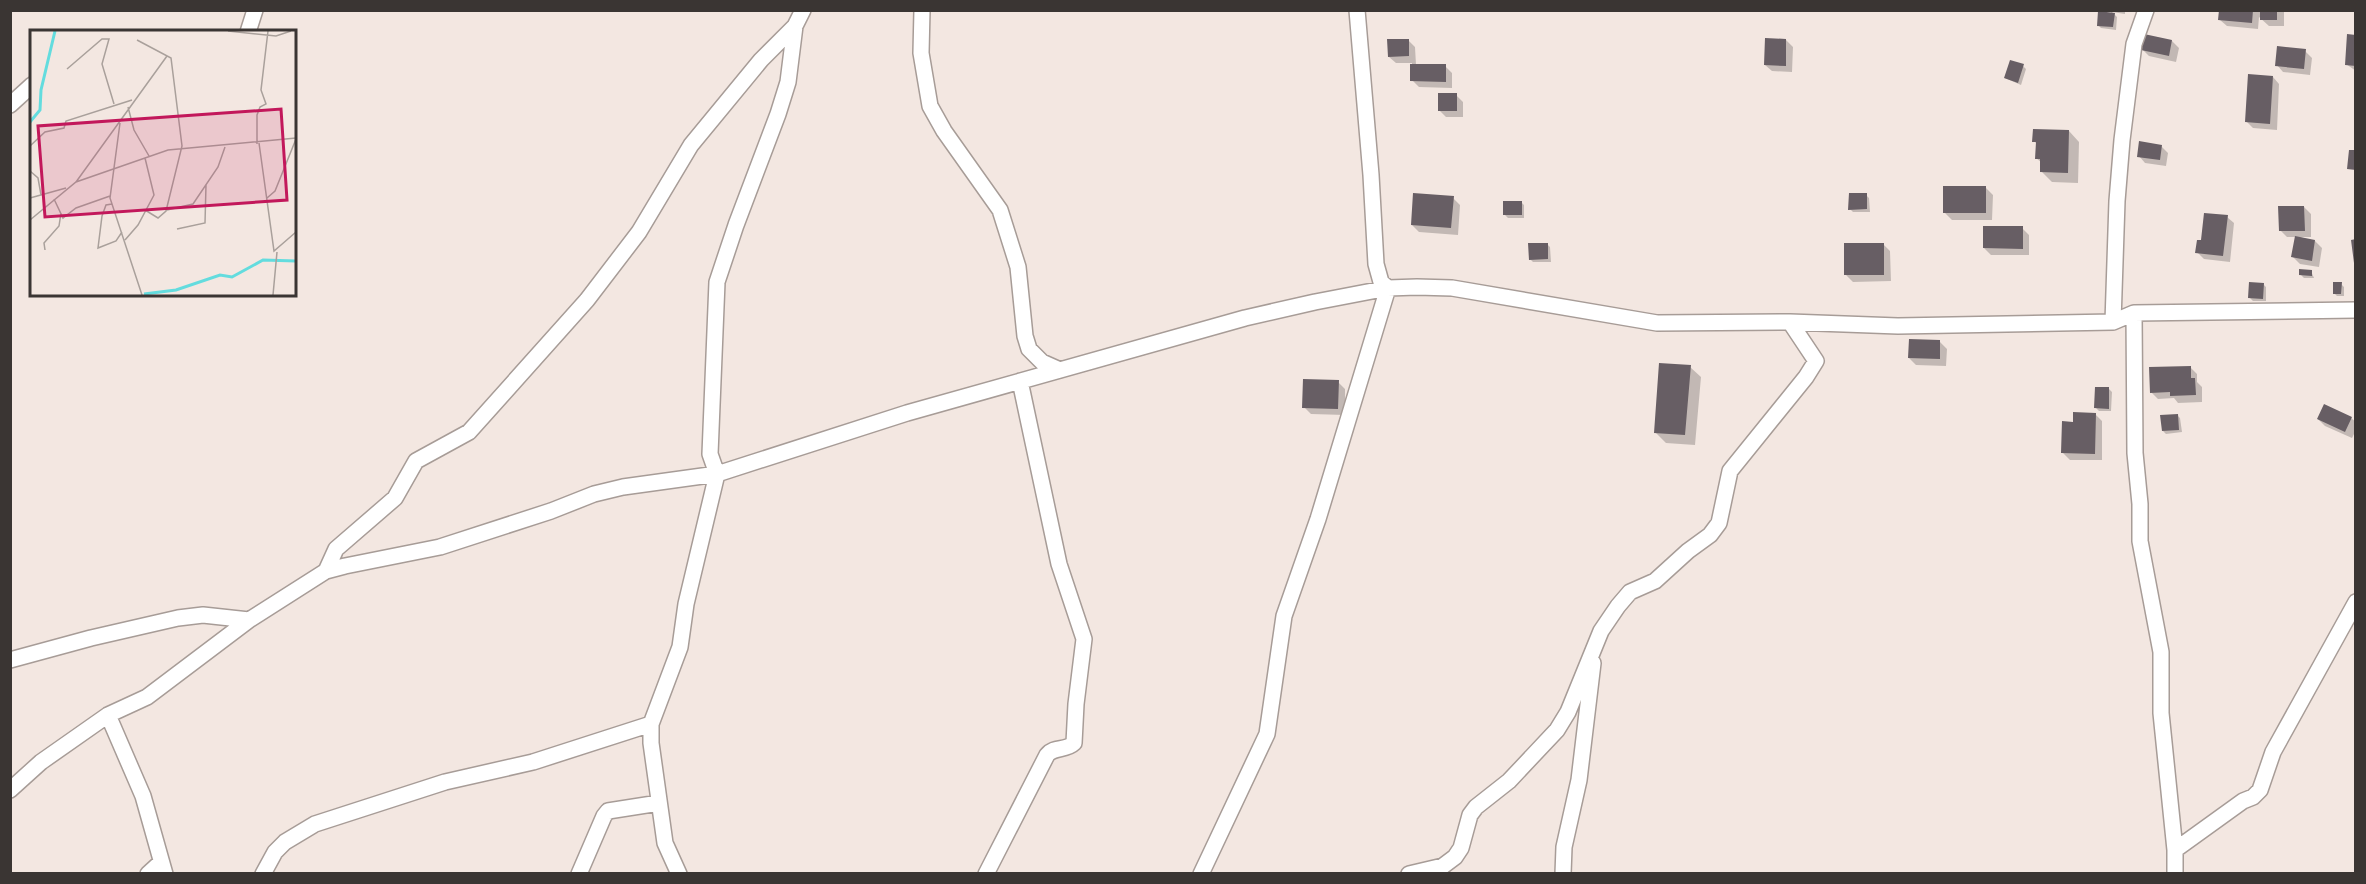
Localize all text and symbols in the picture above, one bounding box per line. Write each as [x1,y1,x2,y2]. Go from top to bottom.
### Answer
inset map [30,30,296,296]

